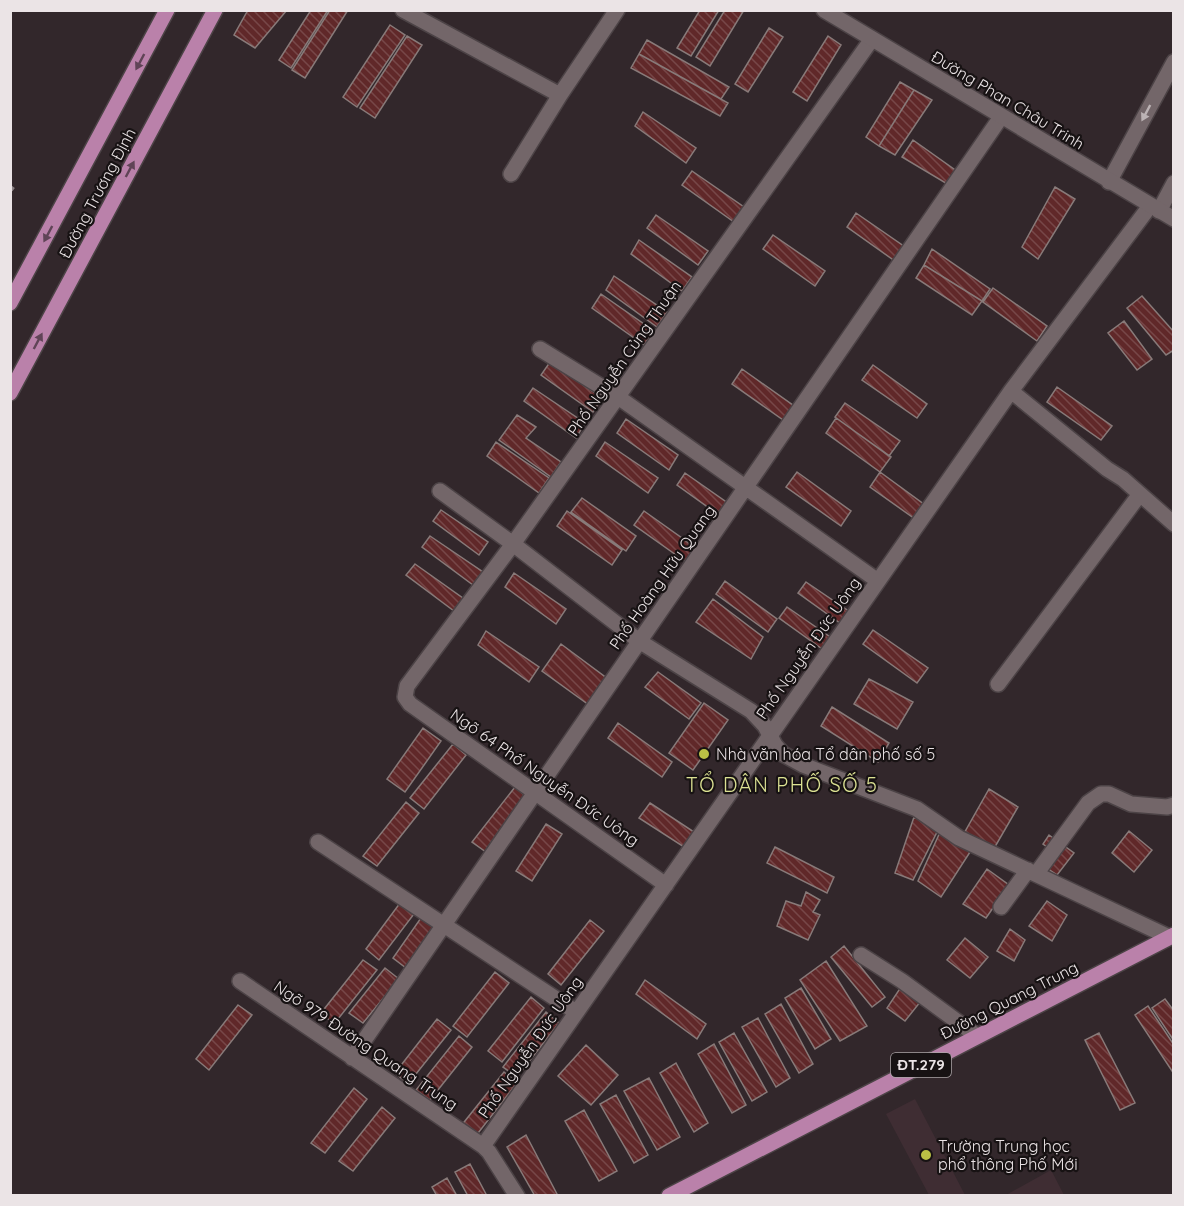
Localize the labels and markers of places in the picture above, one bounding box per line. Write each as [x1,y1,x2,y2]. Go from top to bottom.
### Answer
place label: Nhà văn hóa Tổ dân phố số 5 [716,744,935,764]
marker: Nhà văn hóa Tổ dân phố số 5 [697,747,711,761]
place label: Trường Trung học phổ thông Phố Mới [938,1136,1078,1174]
marker: Trường Trung học phổ thông Phố Mới [919,1148,933,1162]

